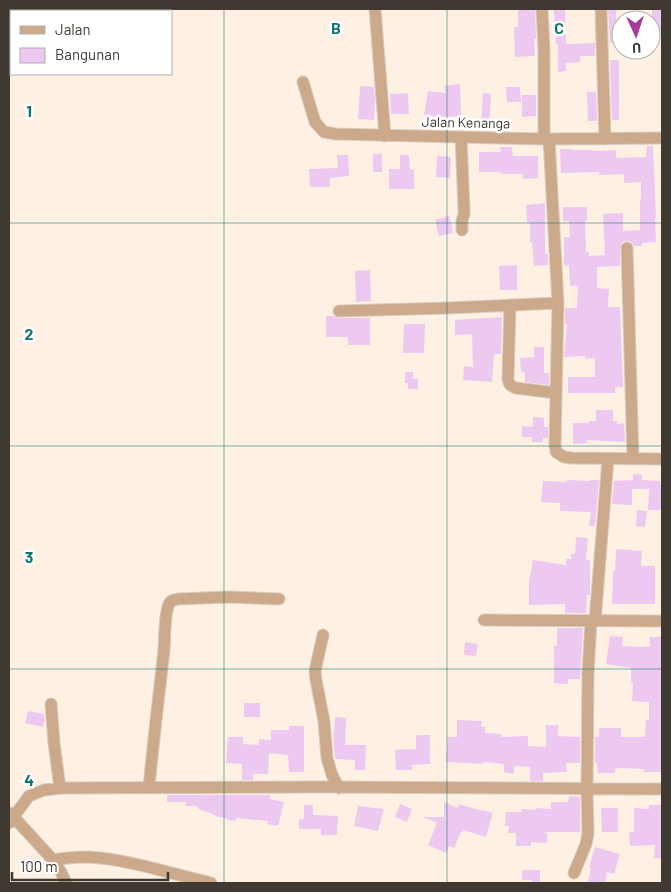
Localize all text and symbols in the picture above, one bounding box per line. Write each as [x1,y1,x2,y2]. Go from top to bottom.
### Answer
legend [10,10,172,75]
north arrow [611,10,661,60]
text: B [331,18,341,37]
text: C [554,18,564,37]
text: Jalan [55,20,91,38]
text: U [632,40,642,57]
text: Bangunan [55,45,120,63]
text: 1 [26,101,32,120]
street label: Jalan Kenanga [422,113,510,131]
text: 2 [25,324,34,343]
text: 3 [25,547,33,566]
text: 4 [24,770,34,789]
scale bar [12,850,169,882]
text: 100 m [20,857,58,875]

